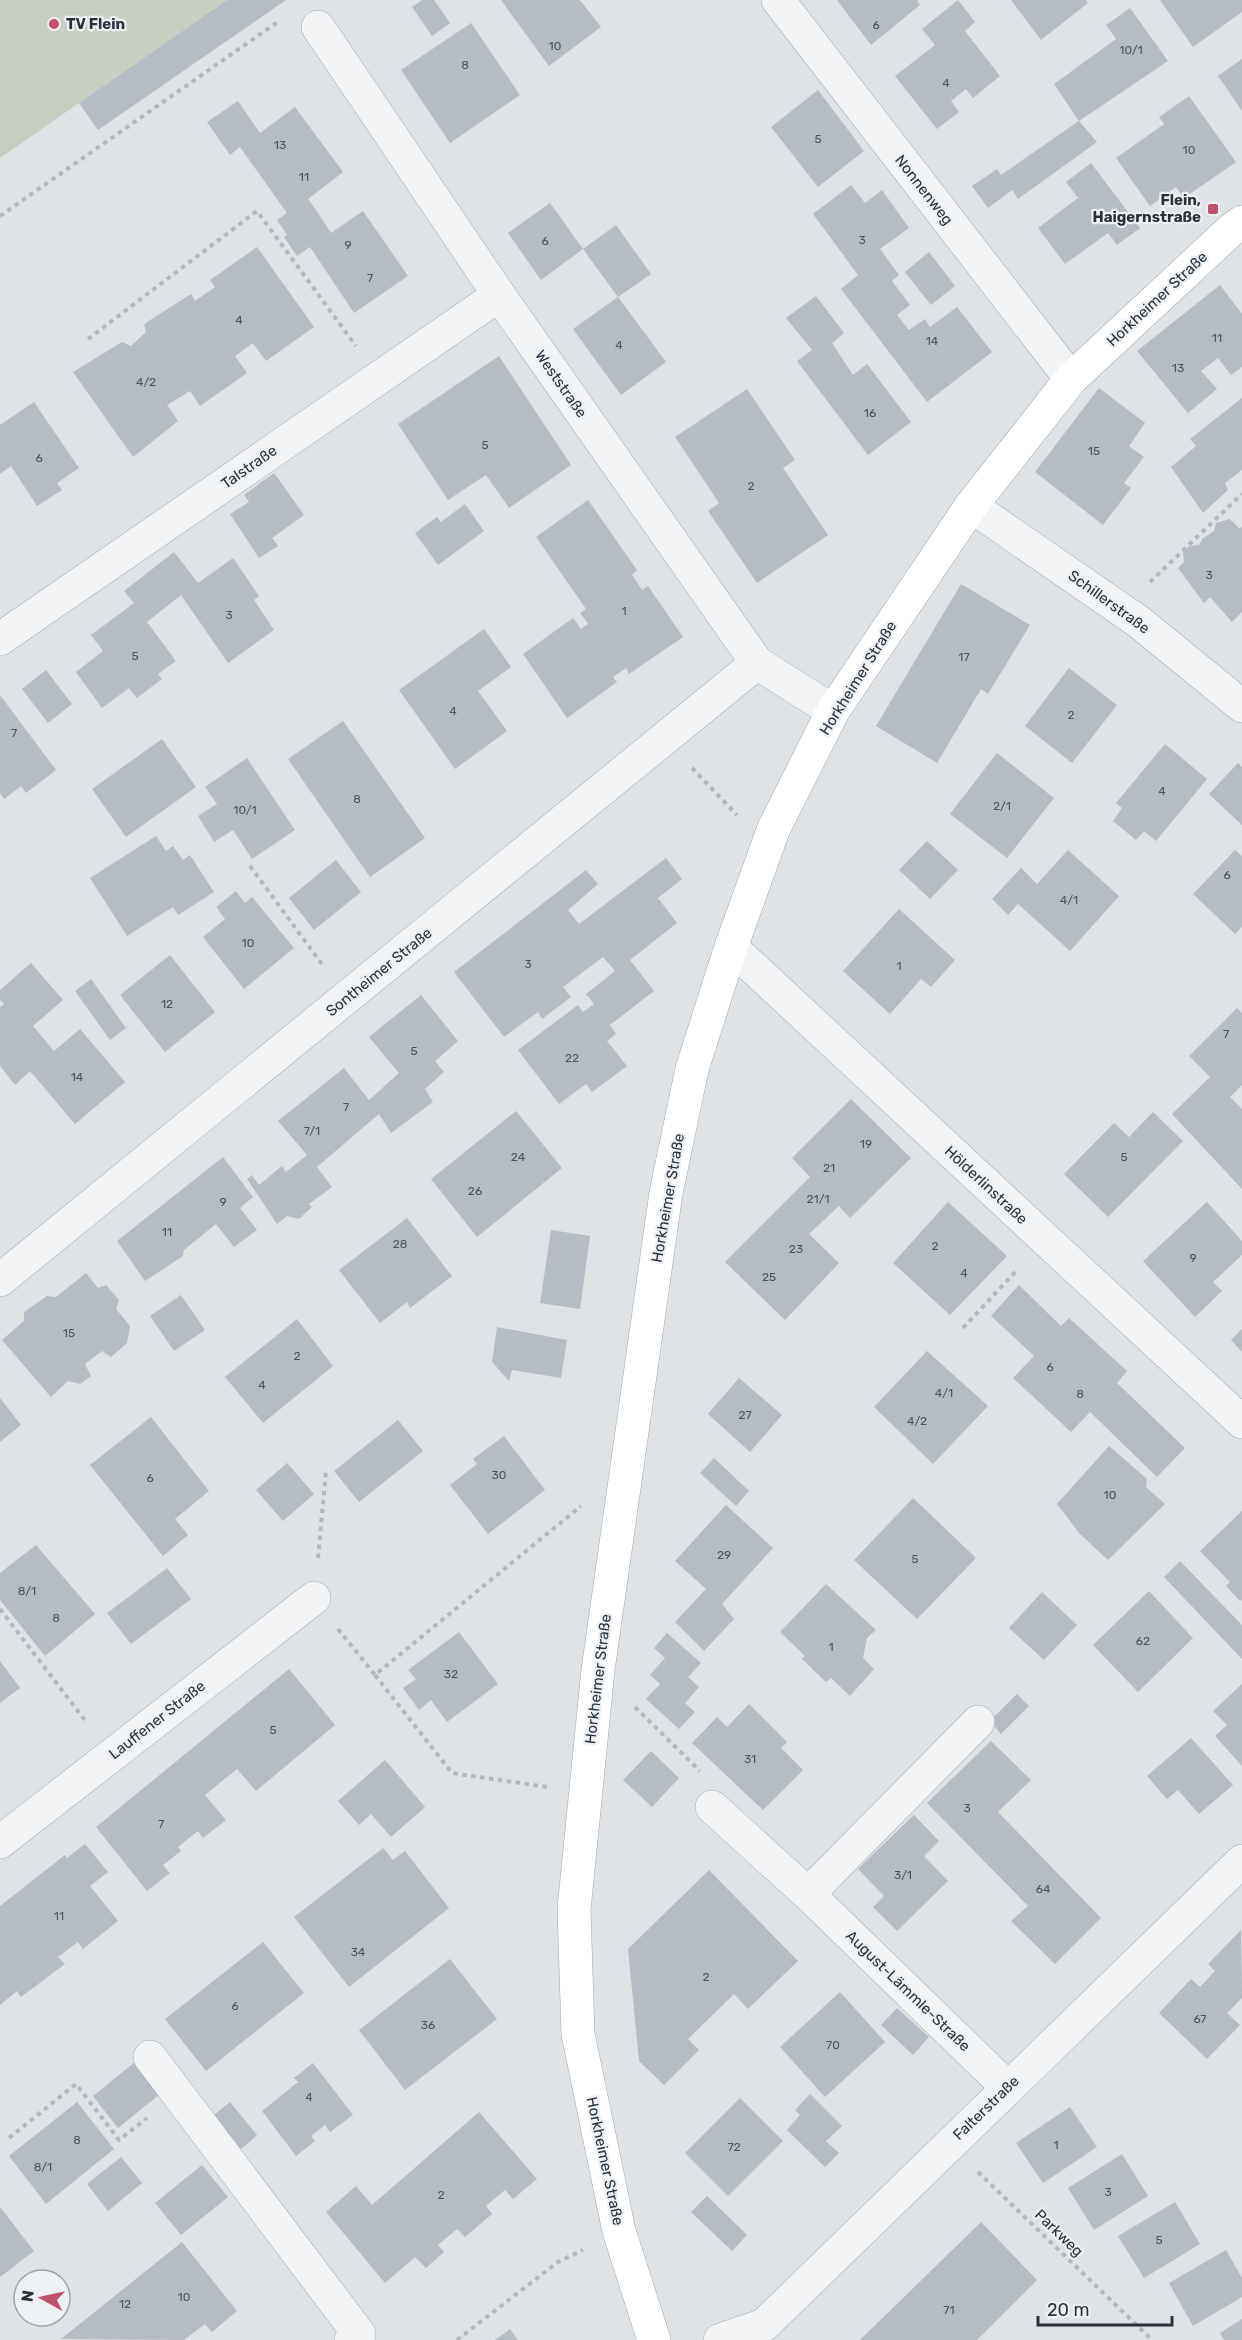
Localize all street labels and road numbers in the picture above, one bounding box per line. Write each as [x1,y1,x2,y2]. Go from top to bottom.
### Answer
street label: Nonnenweg [891,151,957,229]
street label: Horkheimer Straße [1103,248,1211,350]
street label: Weststraße [531,347,591,421]
street label: Talstraße [218,441,280,493]
street label: Schillerstraße [1065,566,1153,638]
street label: Horkheimer Straße [816,618,900,738]
street label: Sontheimer Straße [322,924,436,1020]
street label: Horkheimer Straße [648,1132,688,1264]
street label: Hölderlinstraße [941,1142,1031,1228]
street label: Horkheimer Straße [581,1613,615,1745]
street label: Lauffener Straße [105,1677,209,1763]
street label: August-Lämmle-Straße [842,1927,974,2055]
street label: Falterstraße [949,2072,1023,2144]
street label: Horkheimer Straße [583,2095,627,2227]
street label: Parkweg [1031,2206,1087,2260]

